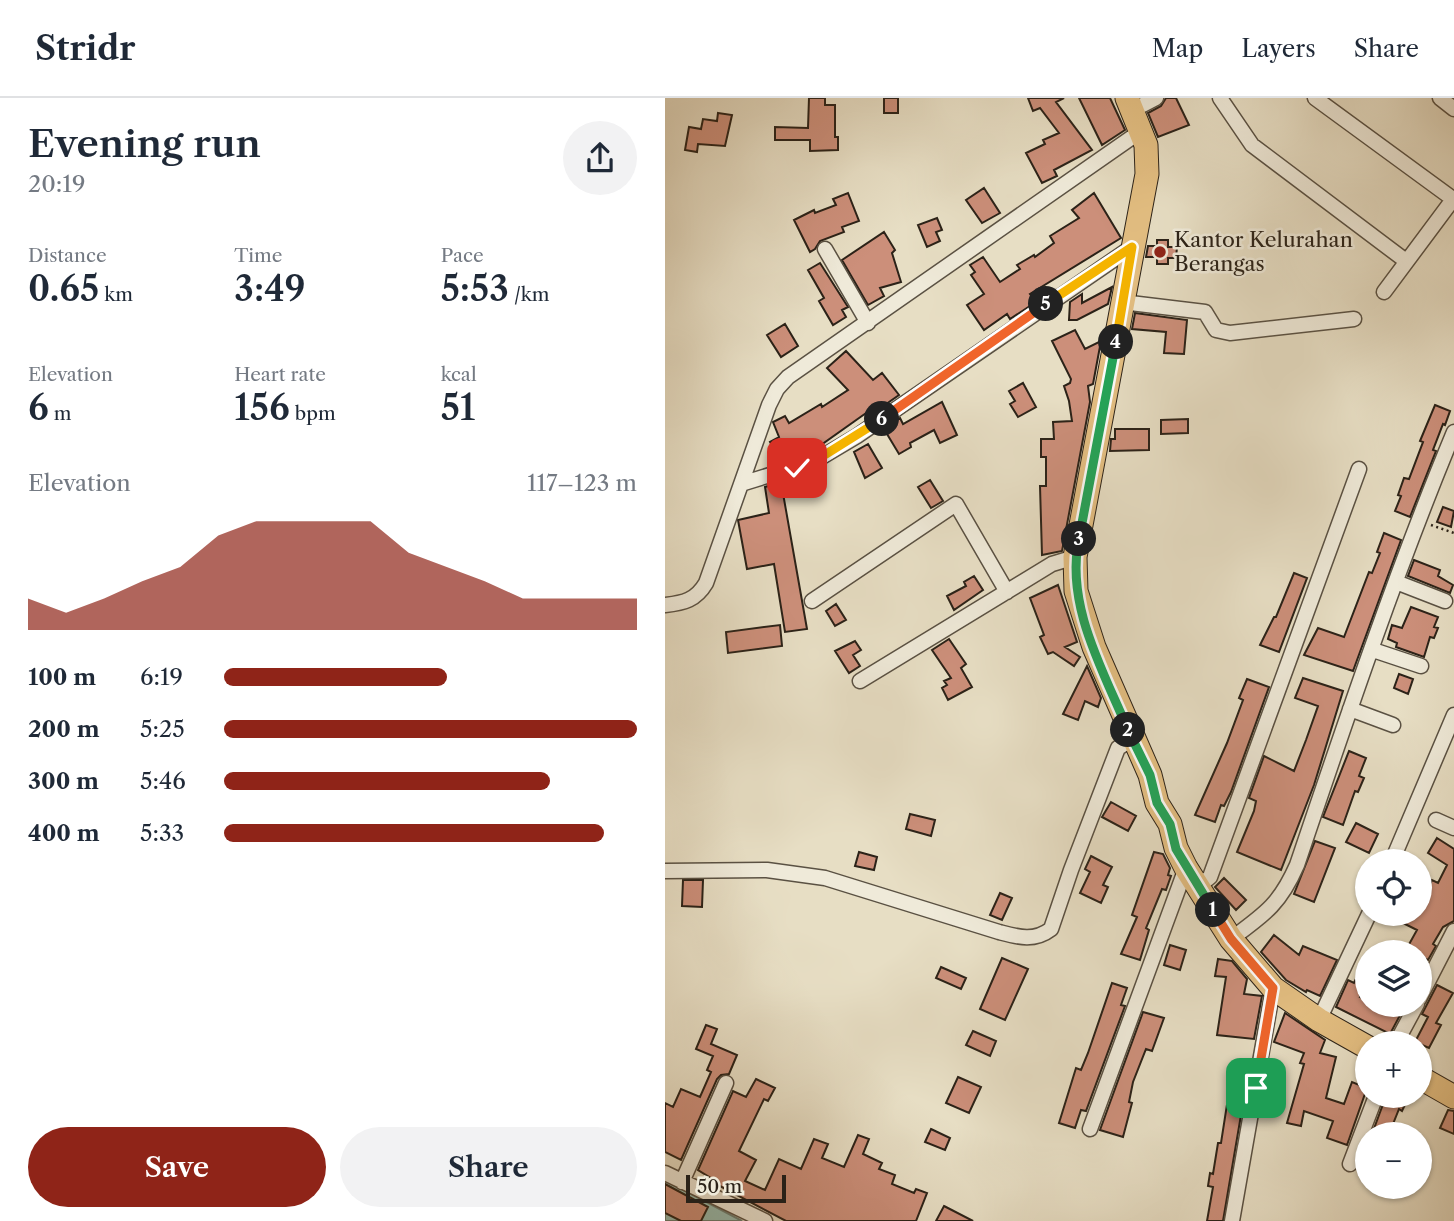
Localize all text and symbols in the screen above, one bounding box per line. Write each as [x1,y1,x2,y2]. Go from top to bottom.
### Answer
text: Stridr [35,28,135,69]
text: Map [1152,34,1203,63]
text: Layers [1241,34,1316,63]
text: Share [1354,34,1419,63]
text: Evening run [28,120,261,167]
button: share [563,121,637,195]
text: 20:19 [28,170,85,198]
place label: Kantor Kelurahan Berangas [1174,227,1353,276]
text: Distance [28,244,107,267]
text: Time [234,244,282,267]
text: Pace [441,244,484,267]
marker: Kantor Kelurahan Berangas [1152,244,1168,260]
text: 0.65 [28,267,99,310]
text: 3:49 [234,267,305,310]
text: 5:53 [441,267,509,310]
text: km [99,283,133,306]
text: /km [509,283,549,306]
pin: 5 [1029,286,1063,322]
text: 5 [1040,292,1051,315]
pin: 4 [1099,324,1133,360]
text: 4 [1110,330,1121,353]
text: Elevation [28,363,113,386]
text: Heart rate [234,363,326,386]
text: kcal [441,363,477,386]
text: 6 [28,386,49,429]
text: 156 [234,386,290,429]
text: 51 [441,386,475,429]
text: m [49,402,72,425]
text: bpm [290,402,336,425]
pin: 6 [865,402,899,436]
text: 6 [876,407,887,430]
pin [767,438,827,498]
icon: check [778,449,816,487]
text: Elevation [28,469,131,497]
text: 117–123 m [527,469,637,497]
pin: 3 [1061,522,1097,556]
text: 3 [1073,527,1084,550]
text: 100 m [28,663,96,691]
text: 6:19 [140,663,183,691]
pin: 2 [1111,712,1145,748]
text: 200 m [28,715,100,743]
text: 5:25 [140,715,185,743]
text: 2 [1122,718,1133,741]
text: 300 m [28,767,99,795]
text: 5:46 [140,767,186,795]
text: 400 m [28,819,100,847]
text: 5:33 [140,819,184,847]
map controls [1355,849,1432,1199]
button: locate [1355,849,1432,926]
pin: 1 [1195,892,1231,928]
text: 1 [1208,898,1217,921]
button: layers [1355,940,1432,1017]
button: + [1355,1031,1432,1108]
pin [1226,1058,1286,1118]
icon: arrive [1237,1069,1275,1107]
button: − [1355,1122,1432,1199]
button: Save [28,1127,326,1207]
button: Share [340,1127,637,1207]
scale bar [686,1172,786,1204]
text: 50 m [697,1175,742,1198]

